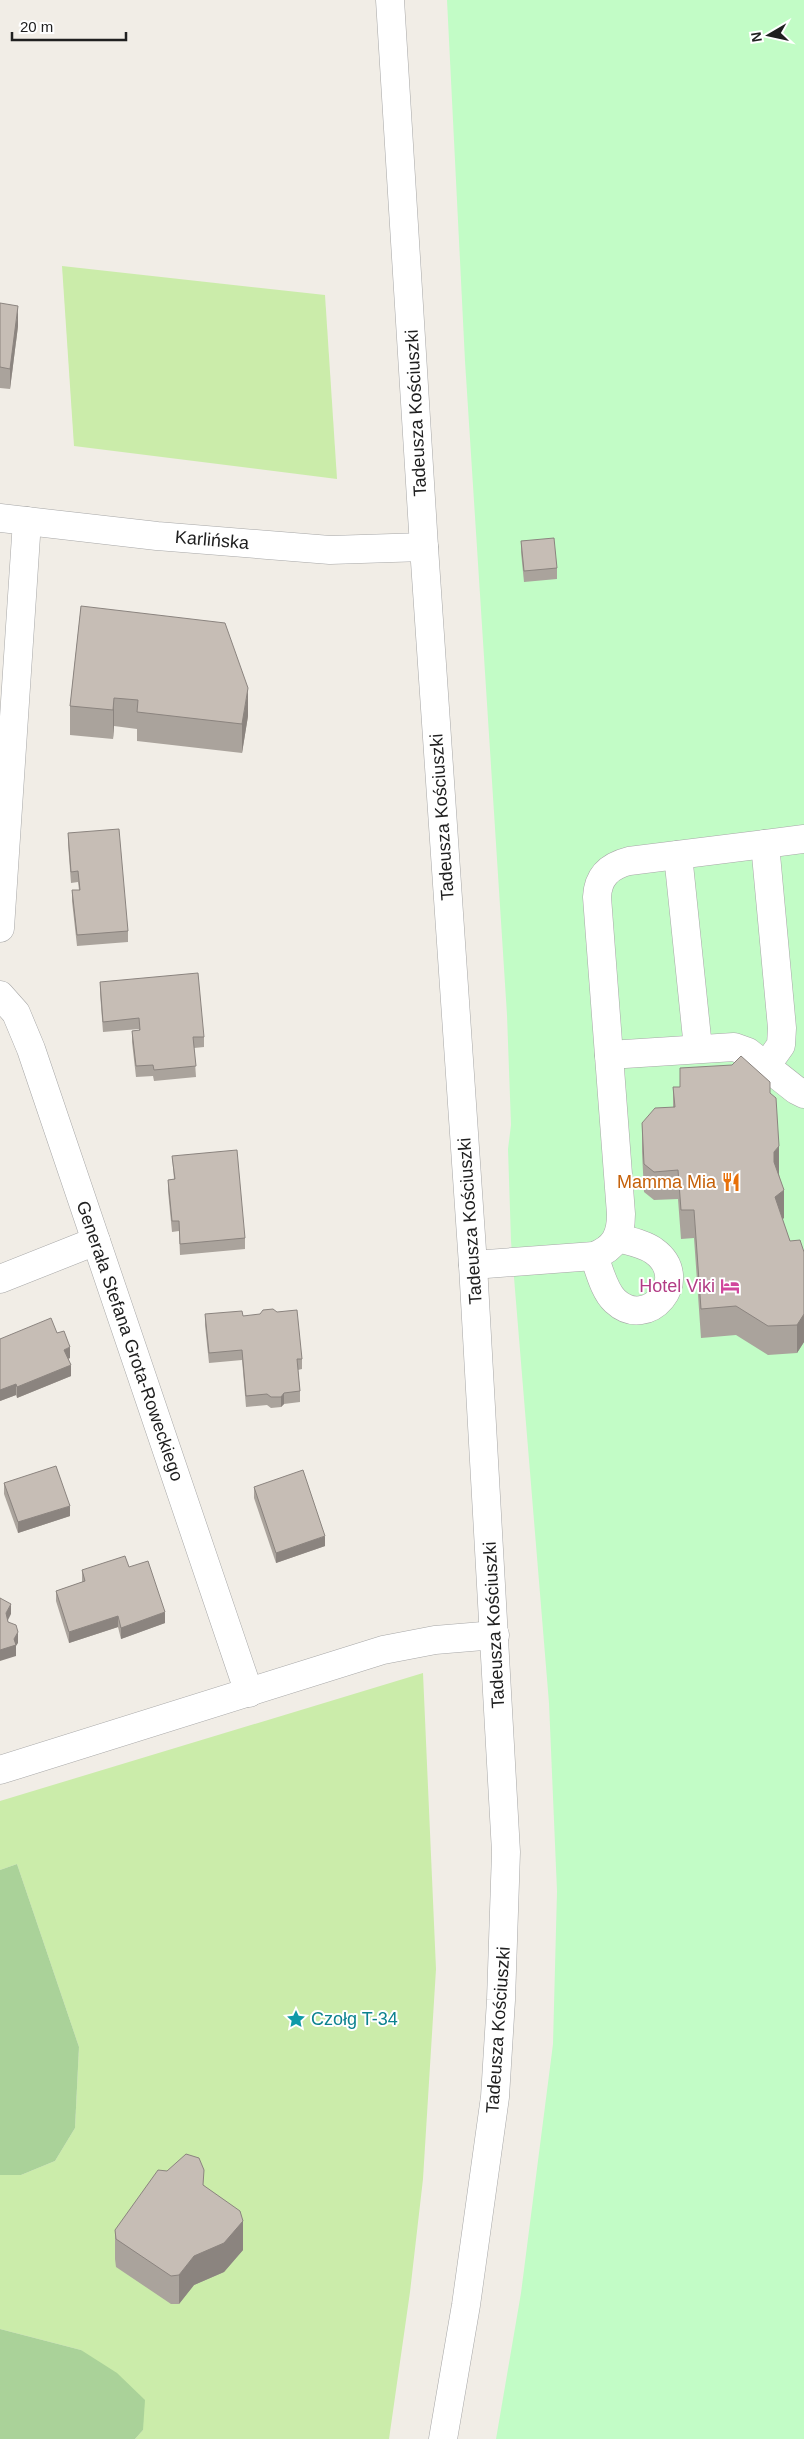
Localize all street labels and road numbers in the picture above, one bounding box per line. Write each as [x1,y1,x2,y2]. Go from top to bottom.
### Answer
street label: Tadeusza Kościuszki [402,329,430,497]
street label: Karlińska [174,527,251,553]
street label: Tadeusza Kościuszki [426,733,458,901]
street label: Tadeusza Kościuszki [454,1137,486,1305]
street label: Generała Stefana Grota-Roweckiego [72,1198,188,1484]
street label: Tadeusza Kościuszki [480,1541,508,1709]
street label: Tadeusza Kościuszki [482,1946,514,2114]

